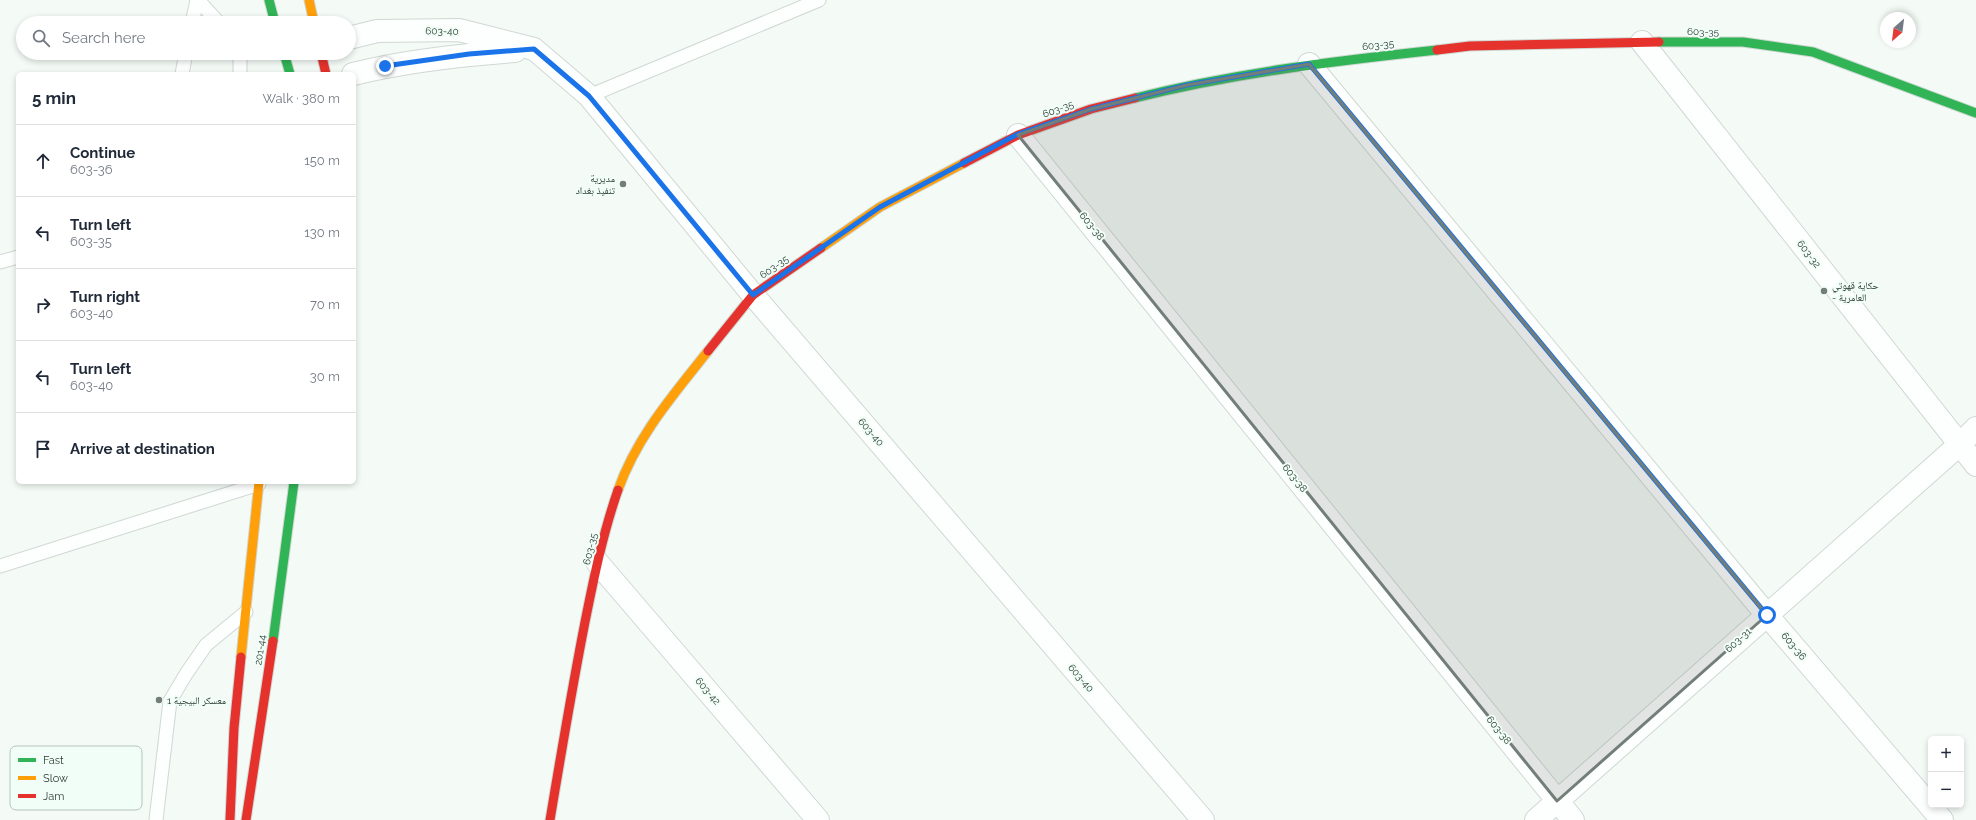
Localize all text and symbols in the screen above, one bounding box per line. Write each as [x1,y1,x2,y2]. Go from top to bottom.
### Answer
north arrow [1880,12,1916,48]
search box [16,16,356,60]
street label: 603-40 [425,25,459,37]
street label: 603-35 [1687,26,1720,37]
icon: search [30,27,52,49]
text: Search here [62,29,145,47]
street label: 603-35 [1361,38,1395,52]
route end [376,57,394,75]
text: 5 min [32,88,76,108]
text: Walk · 380 m [263,91,340,106]
street label: 603-35 [1041,98,1075,120]
text: Continue [70,144,135,162]
icon: ahead [32,150,54,172]
text: 150 m [304,153,340,168]
text: 603-36 [70,162,113,177]
place label: مديرية تنفيذ بغداد [576,173,615,196]
marker: مديرية تنفيذ بغداد [618,179,628,189]
street label: 603-38 [1077,210,1107,242]
text: Turn left [70,216,131,234]
icon: left [32,222,54,244]
text: 130 m [304,225,340,240]
text: 603-35 [70,234,112,249]
street label: 603-32 [1795,238,1823,270]
street label: 603-35 [758,253,791,281]
place label: حكاية قهوتي - العامرية [1832,280,1880,303]
marker: حكاية قهوتي - العامرية [1819,286,1829,296]
text: Turn right [70,288,140,306]
icon: right [32,294,54,316]
text: 70 m [310,297,340,312]
text: 603-40 [70,306,113,321]
text: Turn left [70,360,131,378]
icon: left [32,366,54,388]
text: 30 m [310,369,340,384]
text: 603-40 [70,378,113,393]
street label: 603-40 [856,416,886,448]
icon: arrive [32,438,54,460]
text: Arrive at destination [70,440,215,458]
street label: 603-38 [1280,462,1310,494]
street label: 603-35 [581,532,599,566]
route start [1758,606,1776,624]
street label: 603-31 [1723,625,1754,654]
street label: 603-36 [1779,630,1809,662]
street label: 201-44 [252,634,268,666]
street label: 603-40 [1066,662,1096,694]
street label: 603-42 [693,675,723,707]
marker: معسكر البيجية 1 [154,695,164,705]
place label: معسكر البيجية 1 [167,695,227,706]
street label: 603-38 [1484,714,1514,746]
map controls [1928,736,1964,808]
button: + [1928,736,1964,772]
legend [10,746,142,810]
text: Fast [43,754,64,767]
text: Slow [43,772,68,785]
button: − [1928,772,1964,808]
text: Jam [43,790,64,803]

